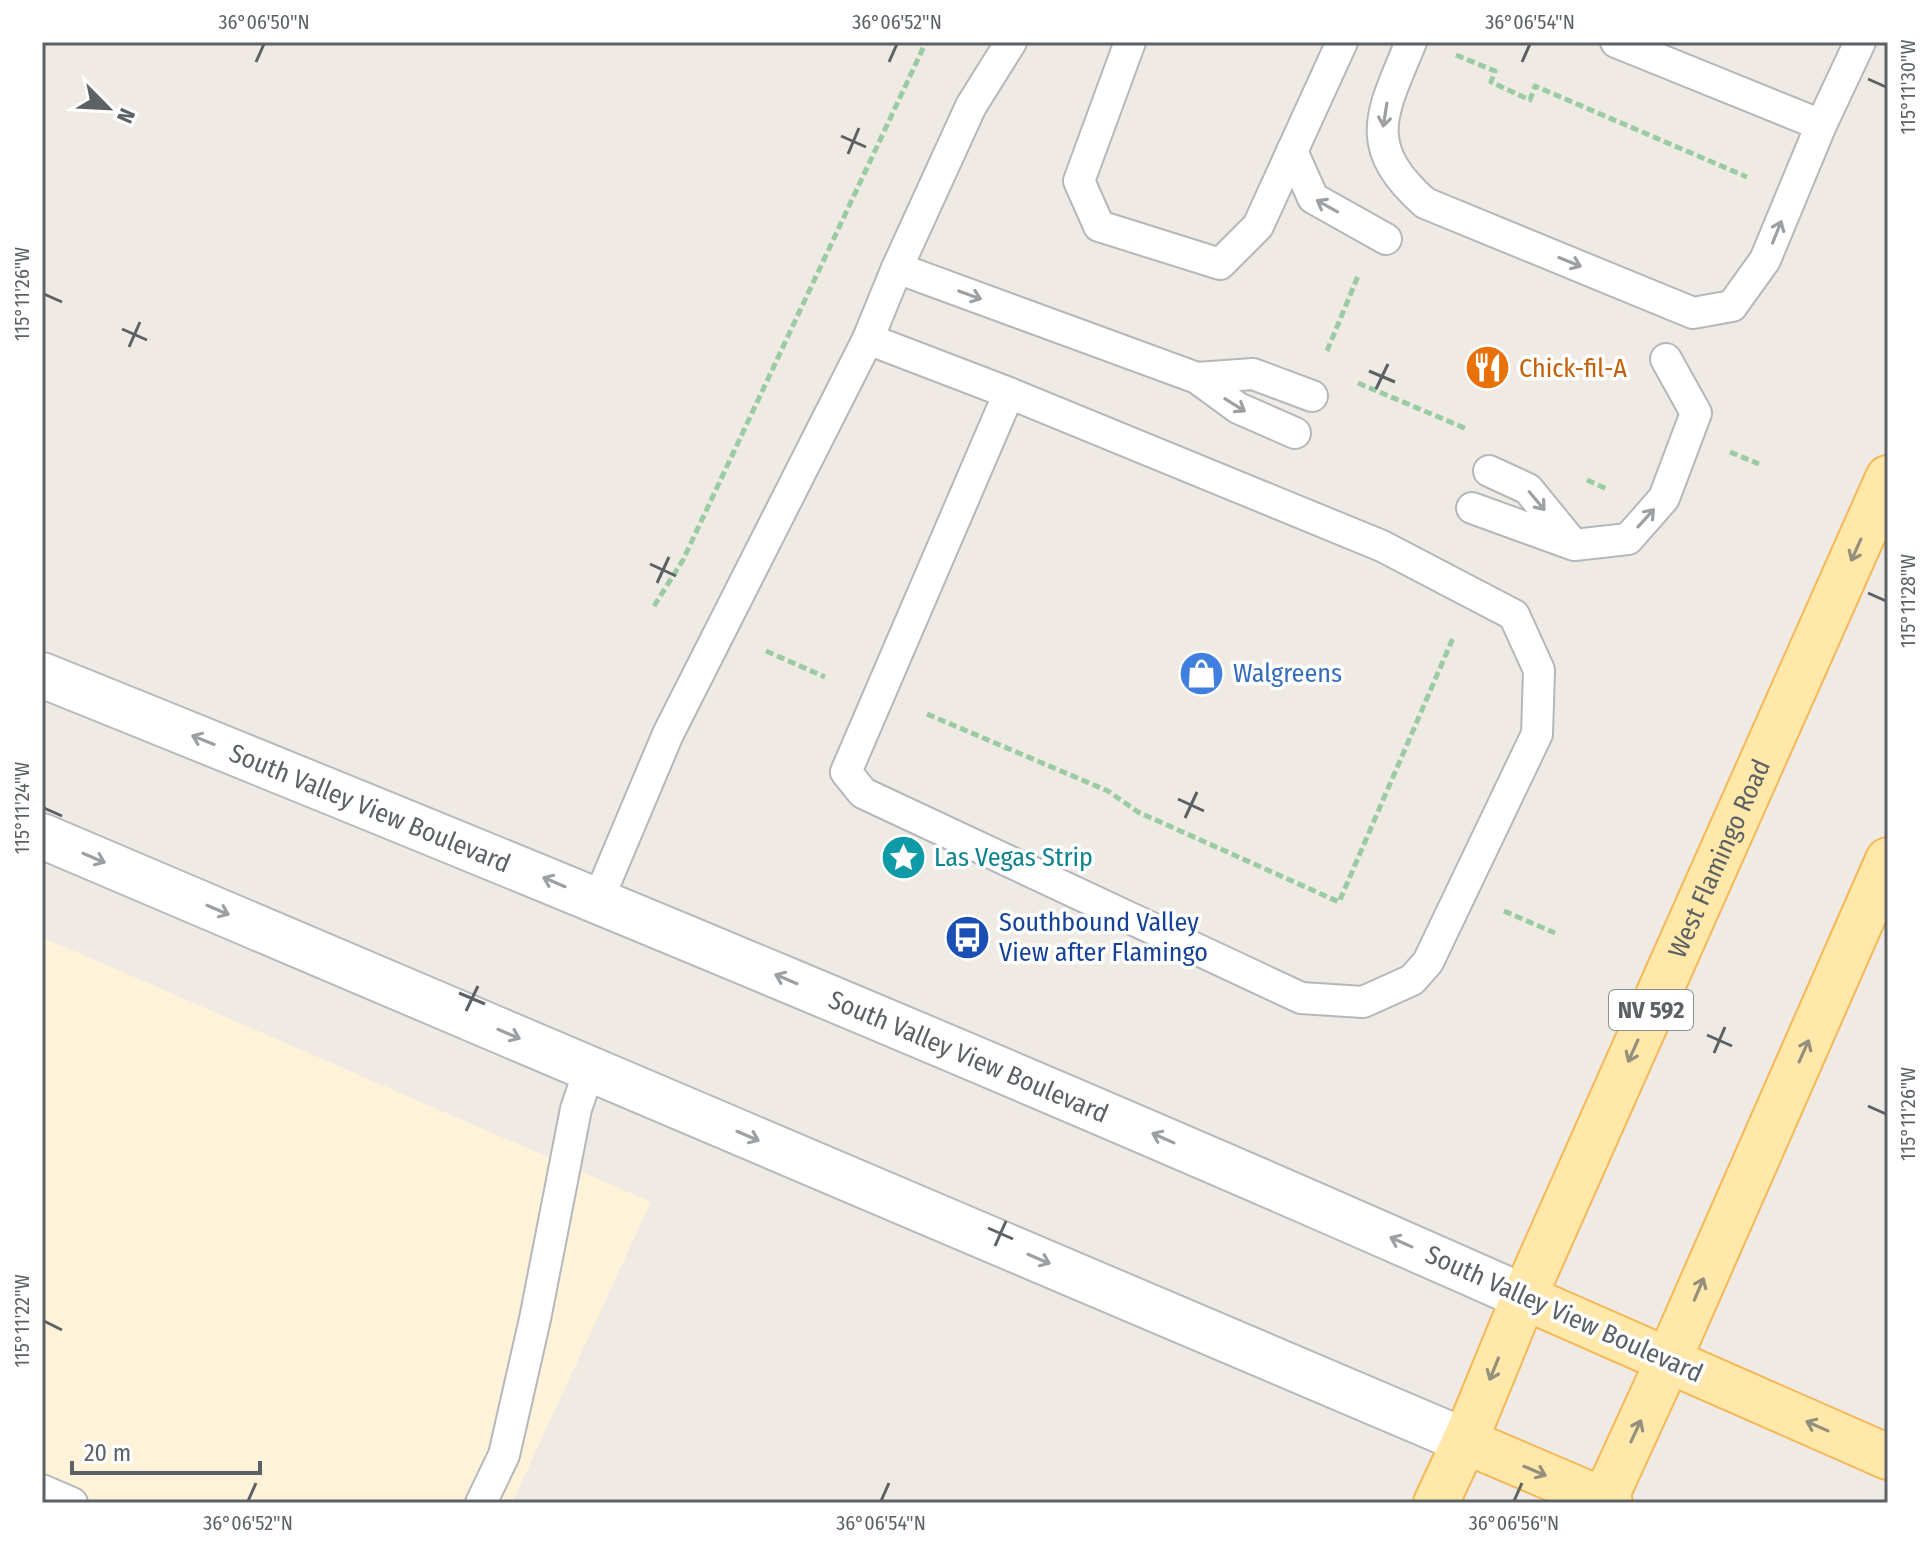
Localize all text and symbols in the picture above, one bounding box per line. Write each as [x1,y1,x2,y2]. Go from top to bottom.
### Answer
text: 36°06'50"N [218,10,310,34]
text: 36°06'52"N [852,10,942,34]
text: 36°06'54"N [1485,10,1575,34]
text: 115°11'30"W [1896,40,1920,134]
north arrow [68,68,148,148]
one-way arrow [1377,102,1392,127]
text: N [111,104,141,127]
one-way arrow [1316,198,1340,213]
one-way arrow [1771,220,1785,245]
text: 115°11'26"W [10,247,34,341]
one-way arrow [1557,256,1582,271]
one-way arrow [957,289,982,303]
restaurant icon: Chick-fil-A [1464,344,1512,392]
place label: Chick-fil-A [1519,353,1627,384]
one-way arrow [1223,397,1246,413]
one-way arrow [1528,490,1546,511]
one-way arrow [1637,508,1655,528]
one-way arrow [1848,537,1863,561]
text: 115°11'28"W [1896,554,1920,648]
shop icon: Walgreens [1178,649,1226,697]
place label: Walgreens [1233,658,1342,689]
one-way arrow [191,732,216,746]
street label: South Valley View Boulevard [225,737,515,879]
street label: West Flamingo Road [1661,754,1777,963]
text: 115°11'24"W [10,762,34,854]
place icon: Las Vegas Strip [879,833,927,881]
place label: Las Vegas Strip [934,842,1093,873]
one-way arrow [81,851,106,866]
one-way arrow [542,873,567,888]
one-way arrow [205,903,230,918]
place label: Southbound Valley View after Flamingo [999,907,1208,968]
bus stop icon: Southbound Valley View after Flamingo [944,913,992,961]
one-way arrow [774,971,799,985]
street label: South Valley View Boulevard [824,984,1113,1129]
road number: NV 592 [1609,990,1693,1030]
one-way arrow [496,1027,521,1042]
one-way arrow [1625,1039,1640,1063]
one-way arrow [1797,1039,1812,1064]
text: 115°11'26"W [1896,1067,1920,1161]
one-way arrow [735,1129,760,1144]
one-way arrow [1151,1130,1176,1145]
one-way arrow [1389,1234,1413,1249]
street label: South Valley View Boulevard [1421,1239,1707,1389]
one-way arrow [1026,1253,1051,1268]
text: 115°11'22"W [10,1274,34,1368]
one-way arrow [1693,1277,1708,1302]
one-way arrow [1486,1356,1501,1381]
one-way arrow [1805,1418,1829,1433]
one-way arrow [1629,1419,1644,1443]
scale bar [72,1425,260,1475]
text: 20 m [84,1439,131,1467]
one-way arrow [1522,1464,1546,1479]
text: 36°06'52"N [203,1511,293,1535]
text: 36°06'54"N [836,1511,926,1535]
text: 36°06'56"N [1469,1511,1559,1535]

